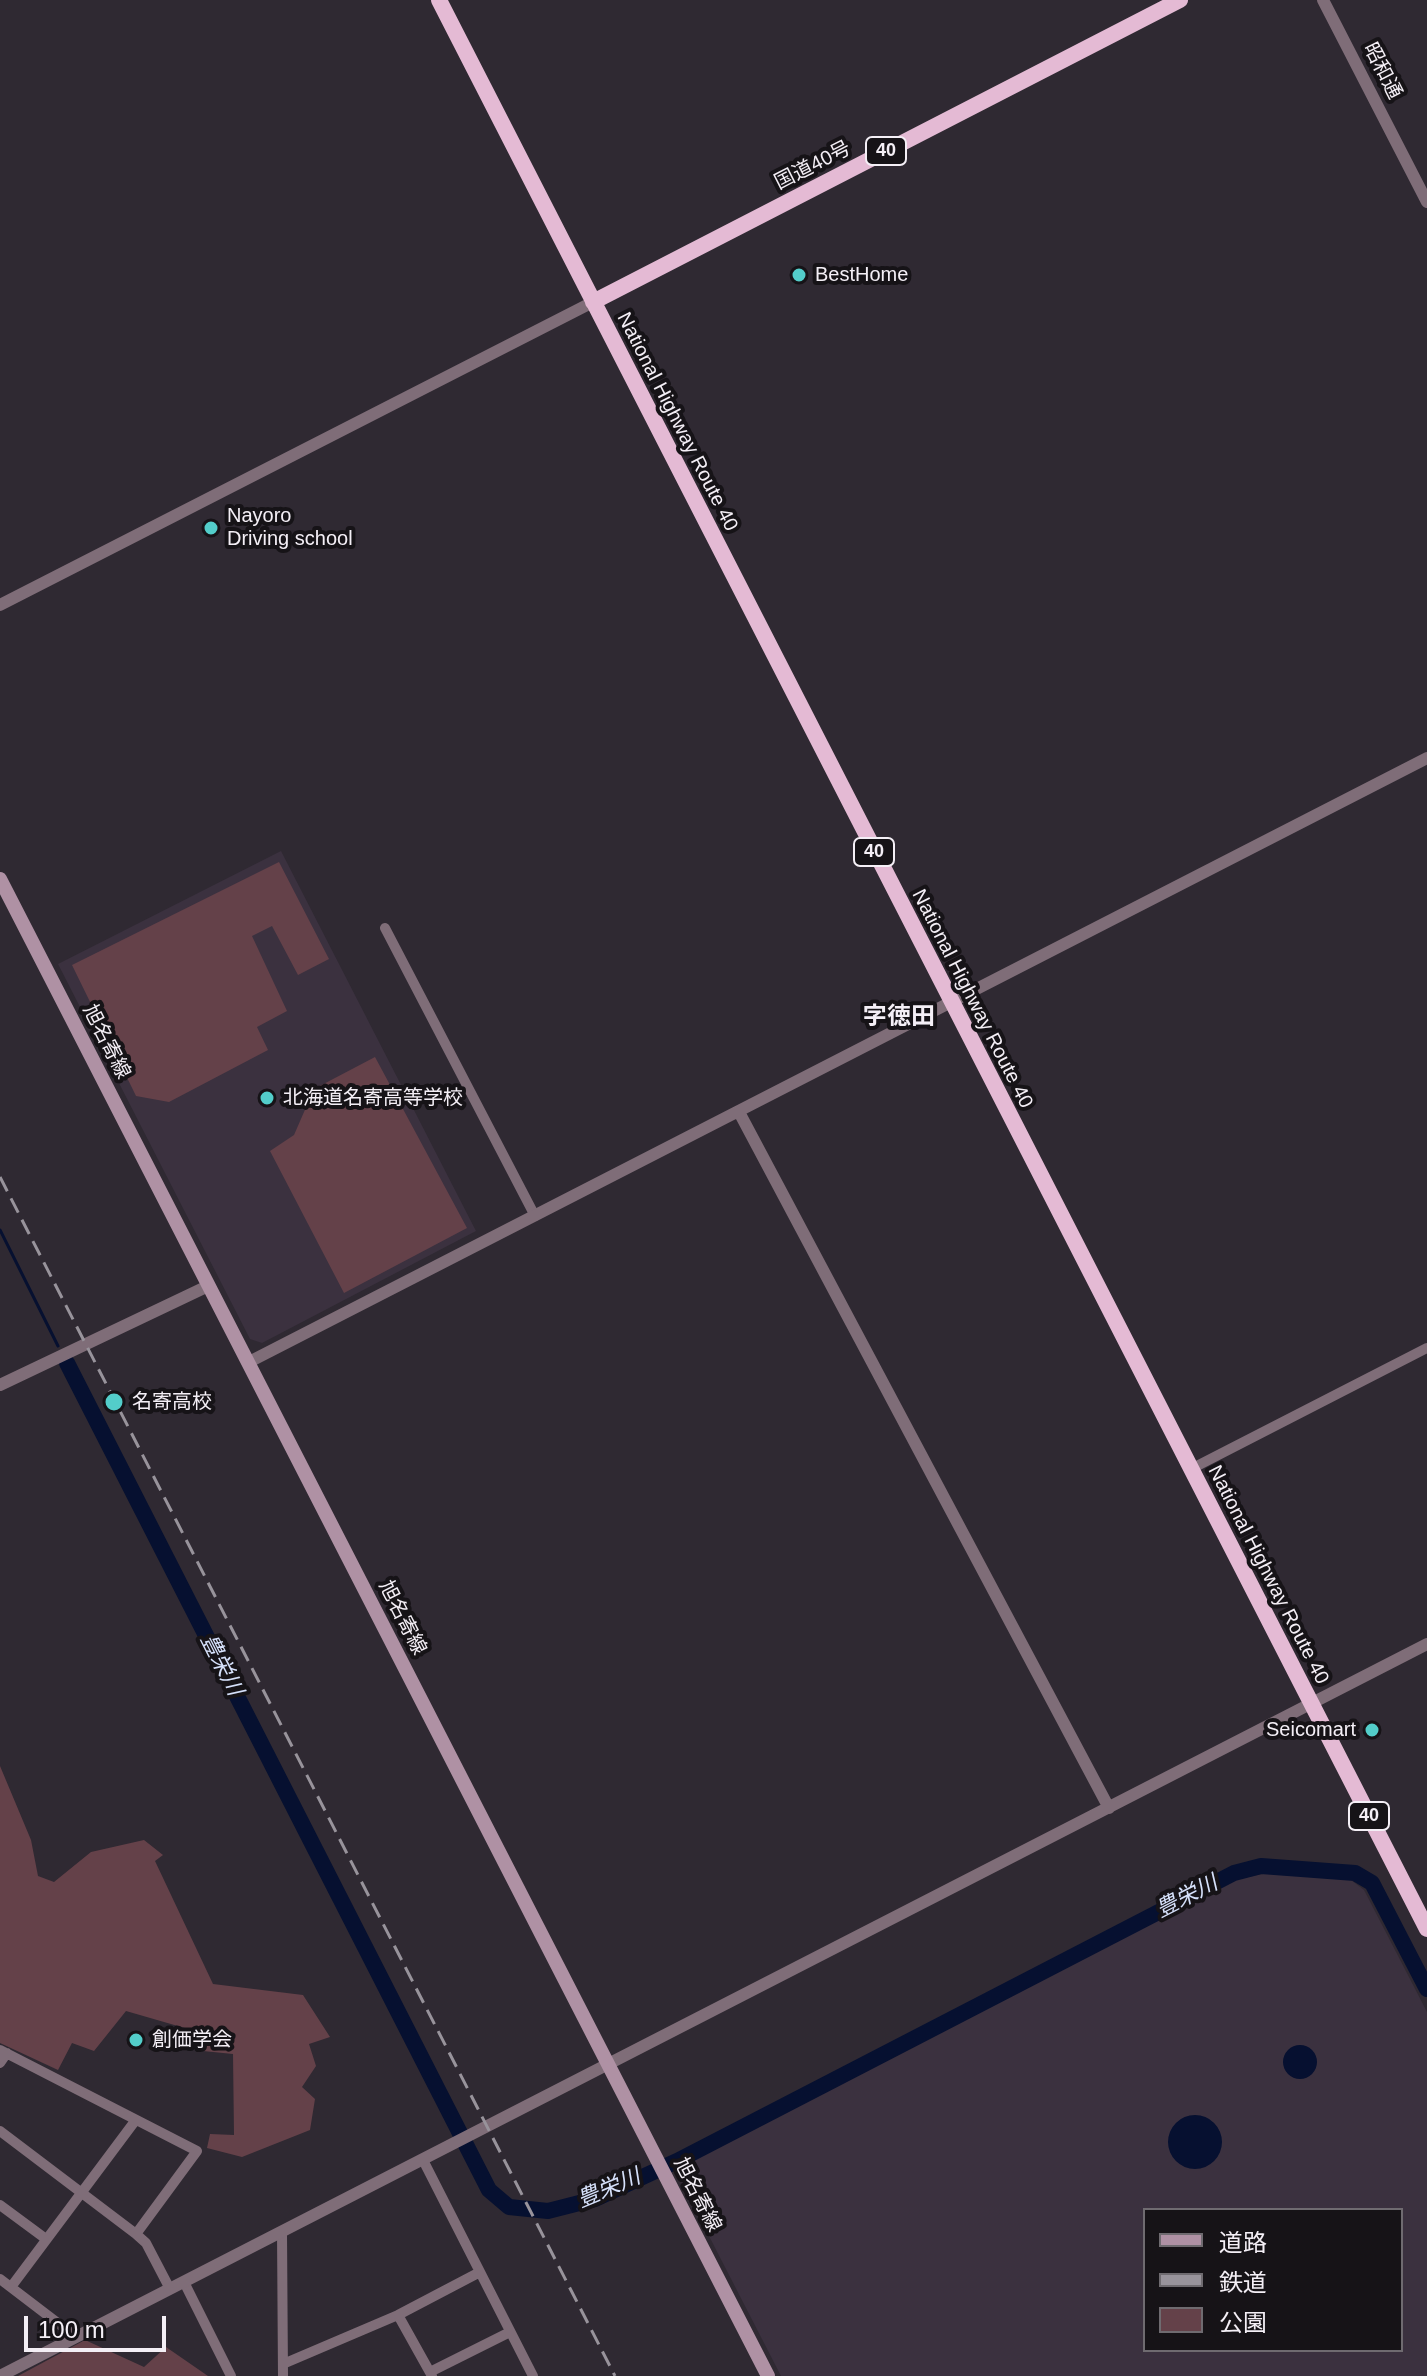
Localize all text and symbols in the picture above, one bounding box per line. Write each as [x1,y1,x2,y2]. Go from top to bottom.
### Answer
street label: 昭和通 [1358,39,1406,103]
street label: 国道40号 [771,137,855,195]
road number: 40 [866,137,906,165]
place label: BestHome [815,263,908,287]
marker: BestHome [790,266,808,284]
street label: National Highway Route 40 [611,309,743,535]
place label: Nayoro Driving school [227,504,353,551]
marker: Nayoro Driving school [202,519,220,537]
road number: 40 [854,838,894,866]
street label: National Highway Route 40 [906,886,1038,1112]
street label: 旭名寄線 [77,1001,135,1083]
district label: 字徳田 [863,1003,935,1031]
place label: 北海道名寄高等学校 [283,1086,463,1110]
marker: 北海道名寄高等学校 [258,1089,276,1107]
place label: 名寄高校 [132,1390,212,1414]
marker: 名寄高校 [103,1391,125,1413]
street label: National Highway Route 40 [1202,1462,1334,1688]
street label: 旭名寄線 [373,1577,431,1659]
water label: 豊栄川 [194,1630,248,1700]
place label: Seicomart [1266,1718,1356,1742]
marker: Seicomart [1363,1721,1381,1739]
road number: 40 [1349,1802,1389,1830]
water label: 豊栄川 [1152,1870,1222,1924]
place label: 創価学会 [152,2028,232,2052]
marker: 創価学会 [127,2031,145,2049]
street label: 旭名寄線 [668,2154,726,2236]
water label: 豊栄川 [573,2164,645,2214]
legend [1143,2208,1403,2352]
text: 道路 [1219,2229,1267,2256]
text: 鉄道 [1219,2269,1267,2296]
scale bar [28,2300,170,2350]
text: 公園 [1219,2309,1267,2336]
text: 100 m [38,2316,105,2343]

